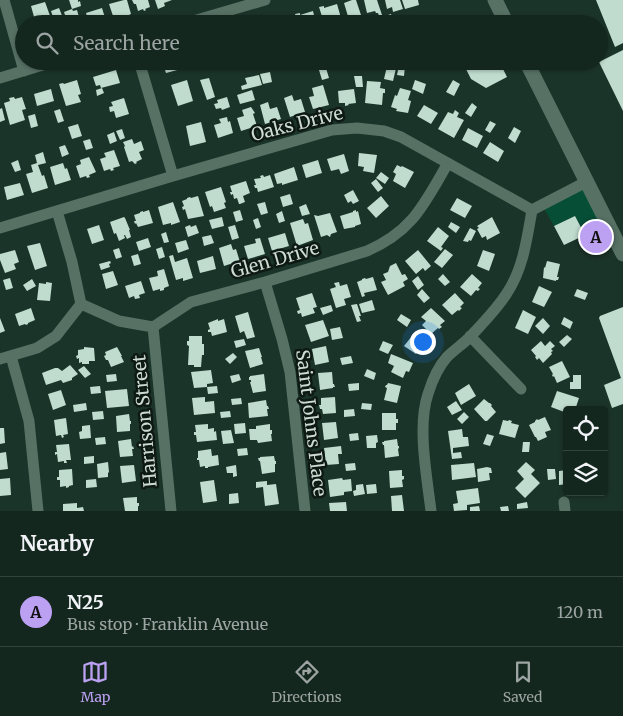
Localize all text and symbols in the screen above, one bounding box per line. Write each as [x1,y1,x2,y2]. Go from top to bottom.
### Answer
search box [15,15,608,70]
icon: search [33,29,61,57]
text: Search here [73,31,180,55]
street label: Oaks Drive [249,101,345,146]
pin: A [580,218,612,256]
street label: Glen Drive [228,236,322,283]
your location [410,329,436,355]
street label: Saint Johns Place [291,348,332,498]
street label: Harrison Street [127,354,162,488]
map controls [563,406,608,496]
button: locate [563,406,608,451]
button: layers [563,451,608,496]
text: Nearby [20,530,94,557]
text: N25 [67,590,104,614]
text: A [30,602,42,622]
text: 120 m [557,602,603,622]
text: Bus stop · Franklin Avenue [67,614,268,634]
tab: Map [81,658,110,706]
tab: Directions [272,658,342,706]
tab: Saved [503,658,542,706]

